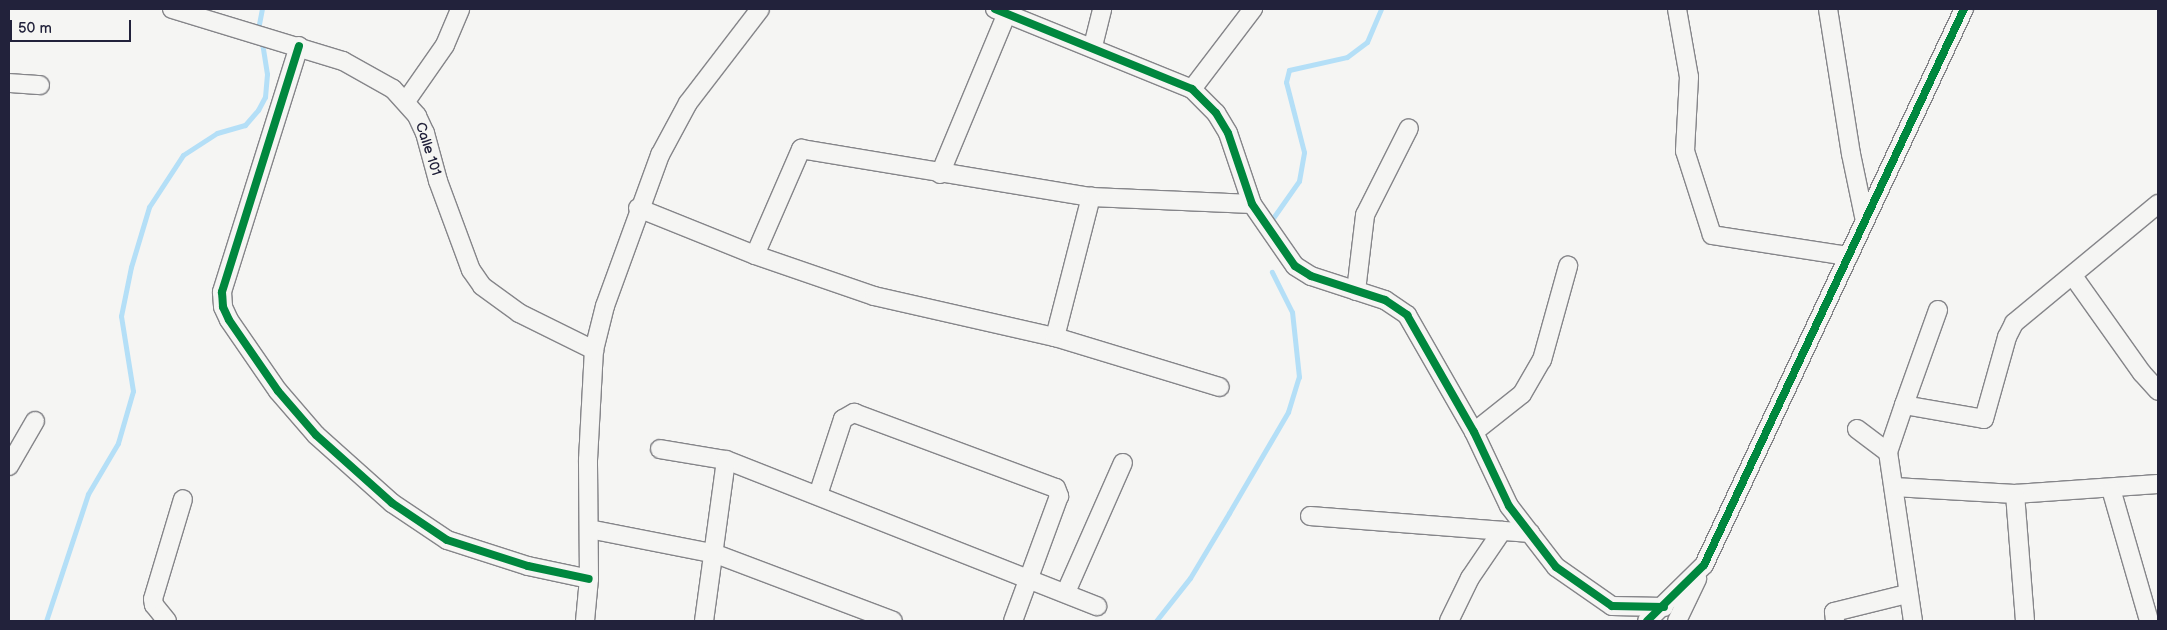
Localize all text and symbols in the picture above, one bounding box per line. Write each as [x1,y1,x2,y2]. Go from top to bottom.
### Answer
scale bar [12,10,134,42]
text: 50 m [18,19,52,38]
street label: Calle 101 [411,120,445,178]

